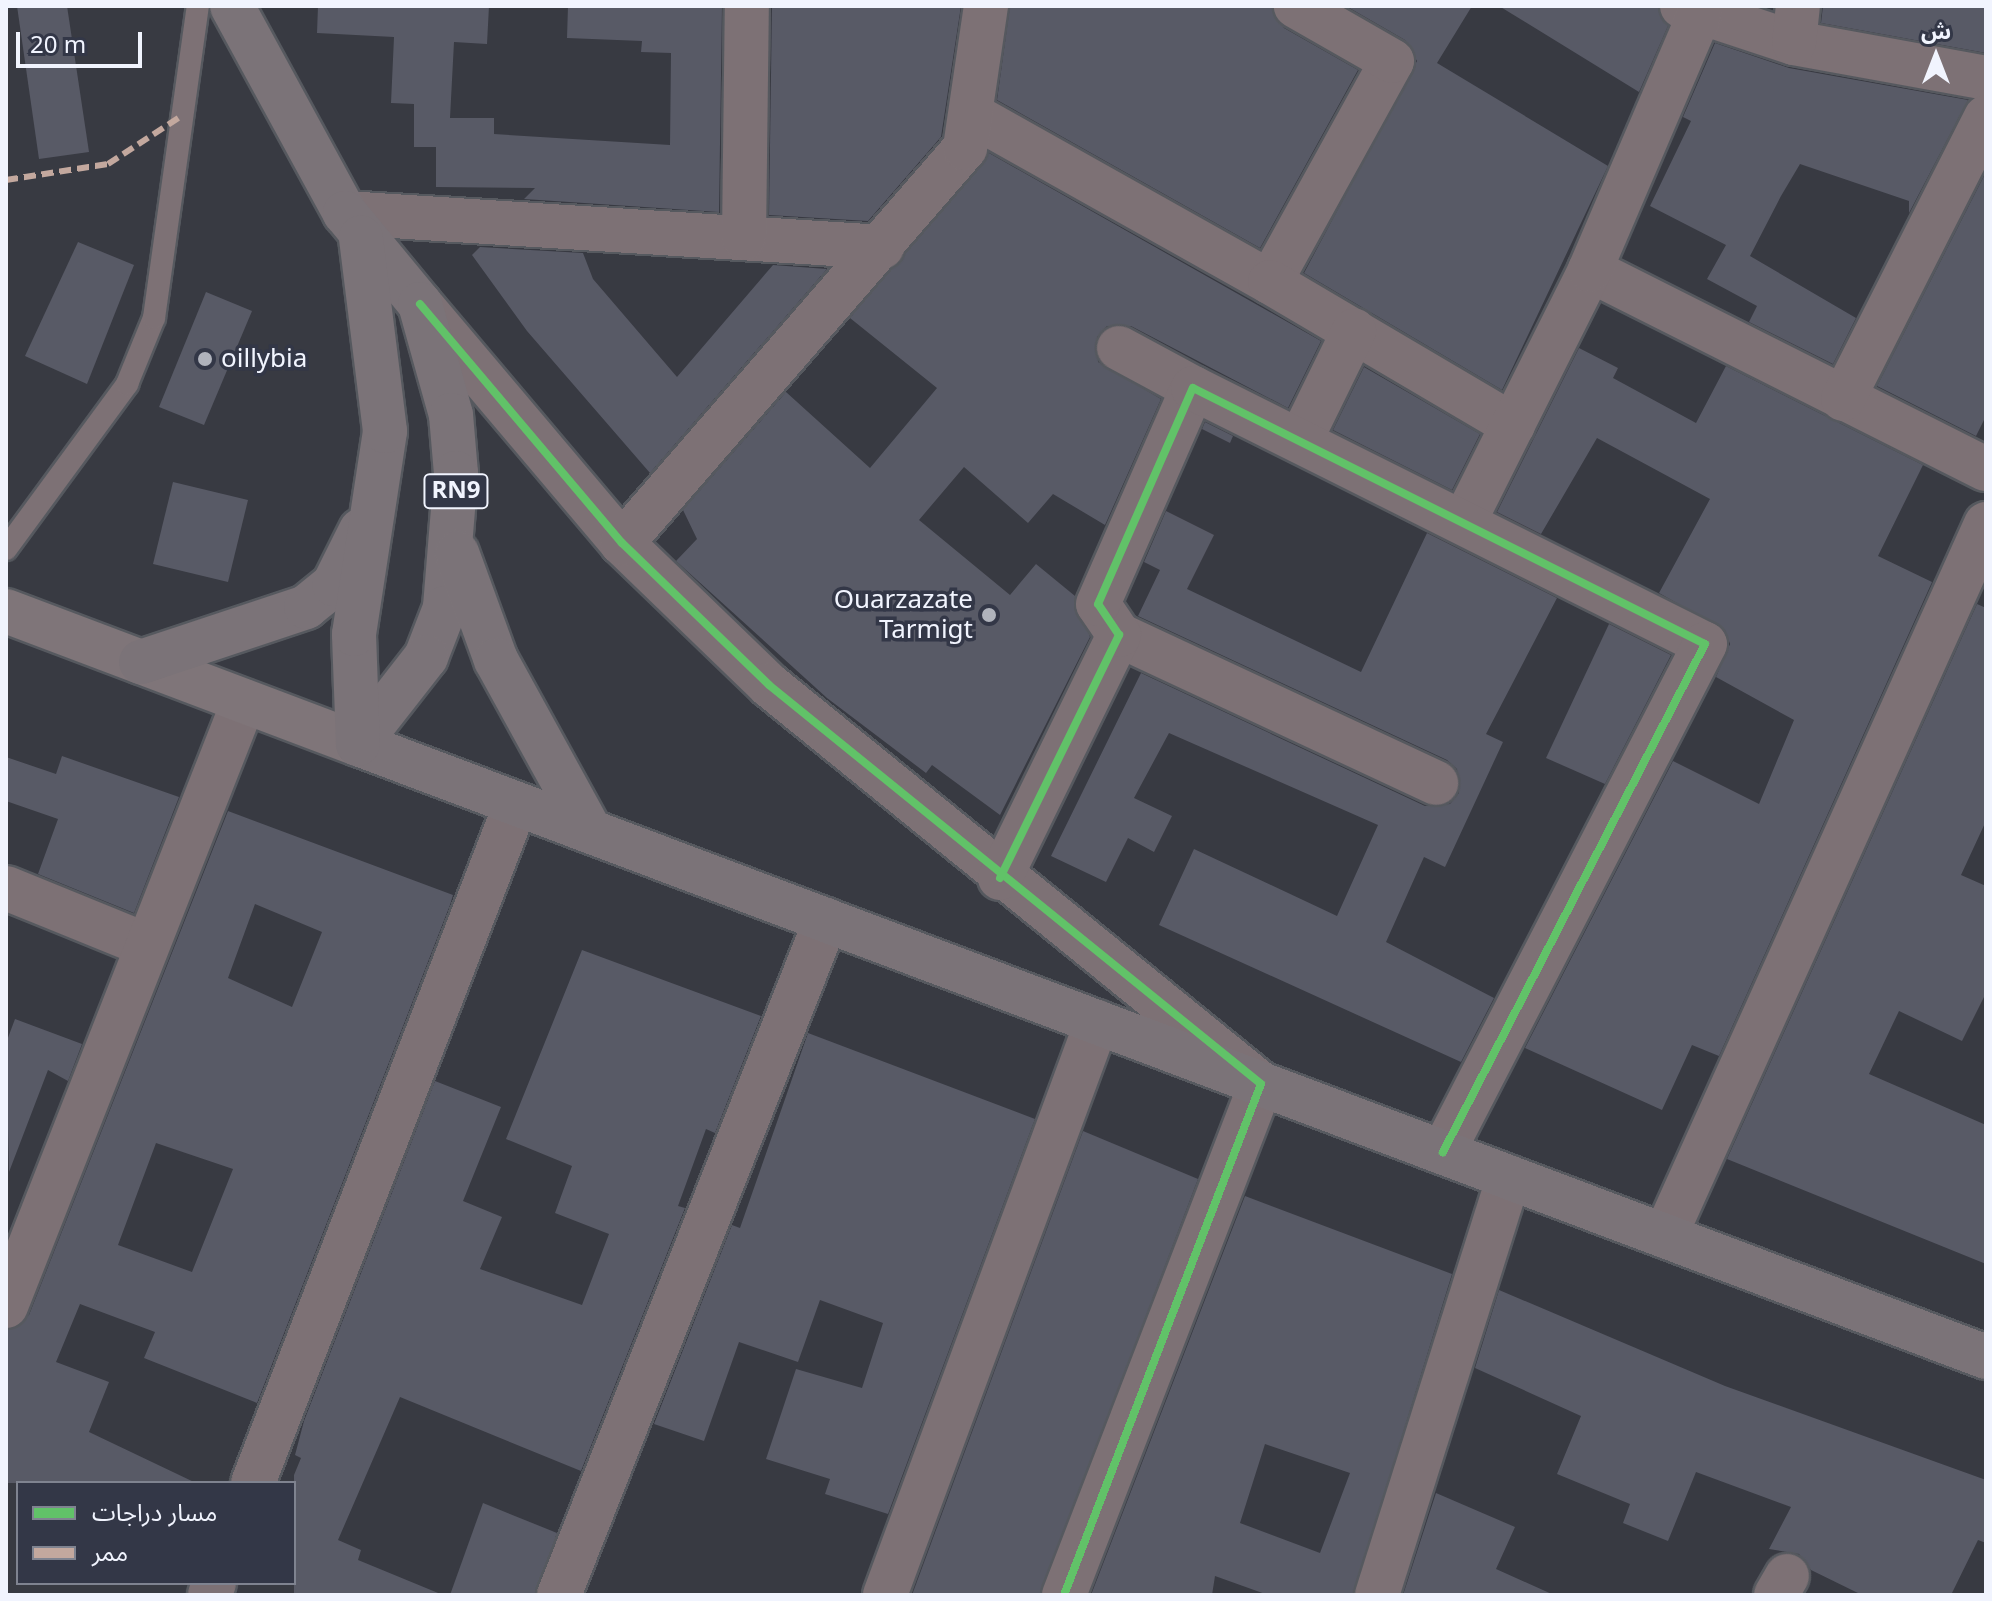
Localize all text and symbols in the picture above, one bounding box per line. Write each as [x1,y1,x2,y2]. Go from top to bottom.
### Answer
text: ش [1921,9,1951,55]
scale bar [20,16,146,66]
north arrow [1896,16,1976,96]
text: 20 m [30,20,86,71]
place label: oillybia [221,343,307,375]
marker: oillybia [196,350,214,368]
road number: RN9 [422,471,490,511]
place label: Ouarzazate Tarmigt [834,584,973,646]
marker: Ouarzazate Tarmigt [980,606,998,624]
legend [16,1481,296,1585]
text: مسار دراجات [92,1488,217,1539]
text: ممر [92,1528,128,1579]

